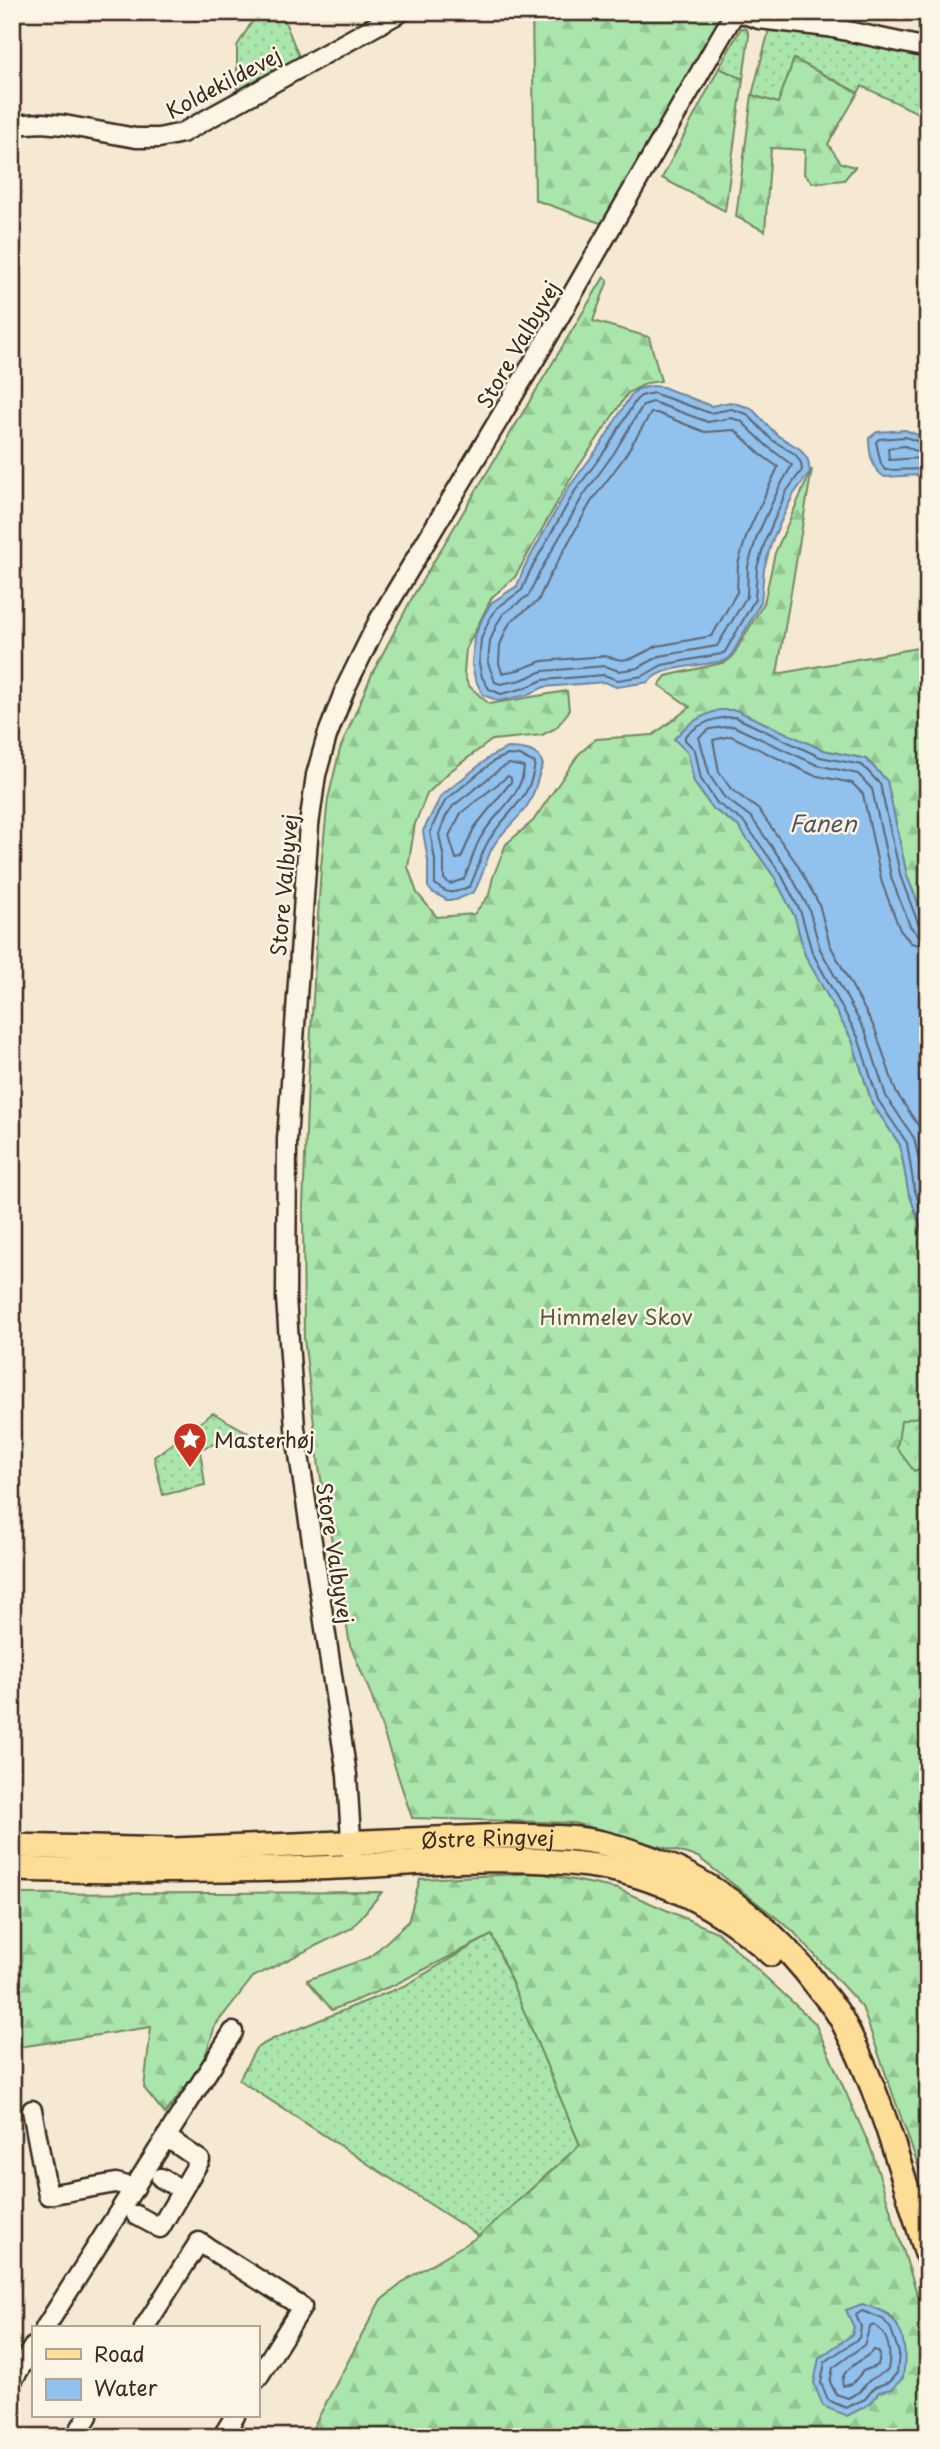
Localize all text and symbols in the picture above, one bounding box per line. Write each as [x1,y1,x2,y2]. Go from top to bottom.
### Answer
street label: Koldekildevej [159,38,287,126]
street label: Store Valbyvej [468,274,566,414]
water label: Fanen [789,805,858,840]
street label: Store Valbyvej [261,813,305,957]
park label: Himmelev Skov [540,1300,693,1332]
place icon: Masterhøj [171,1420,209,1469]
place label: Masterhøj [214,1423,315,1455]
street label: Store Valbyvej [309,1480,363,1626]
street label: Østre Ringvej [420,1820,555,1856]
legend [32,2326,259,2418]
text: Road [94,2337,145,2369]
text: Water [94,2371,158,2403]

